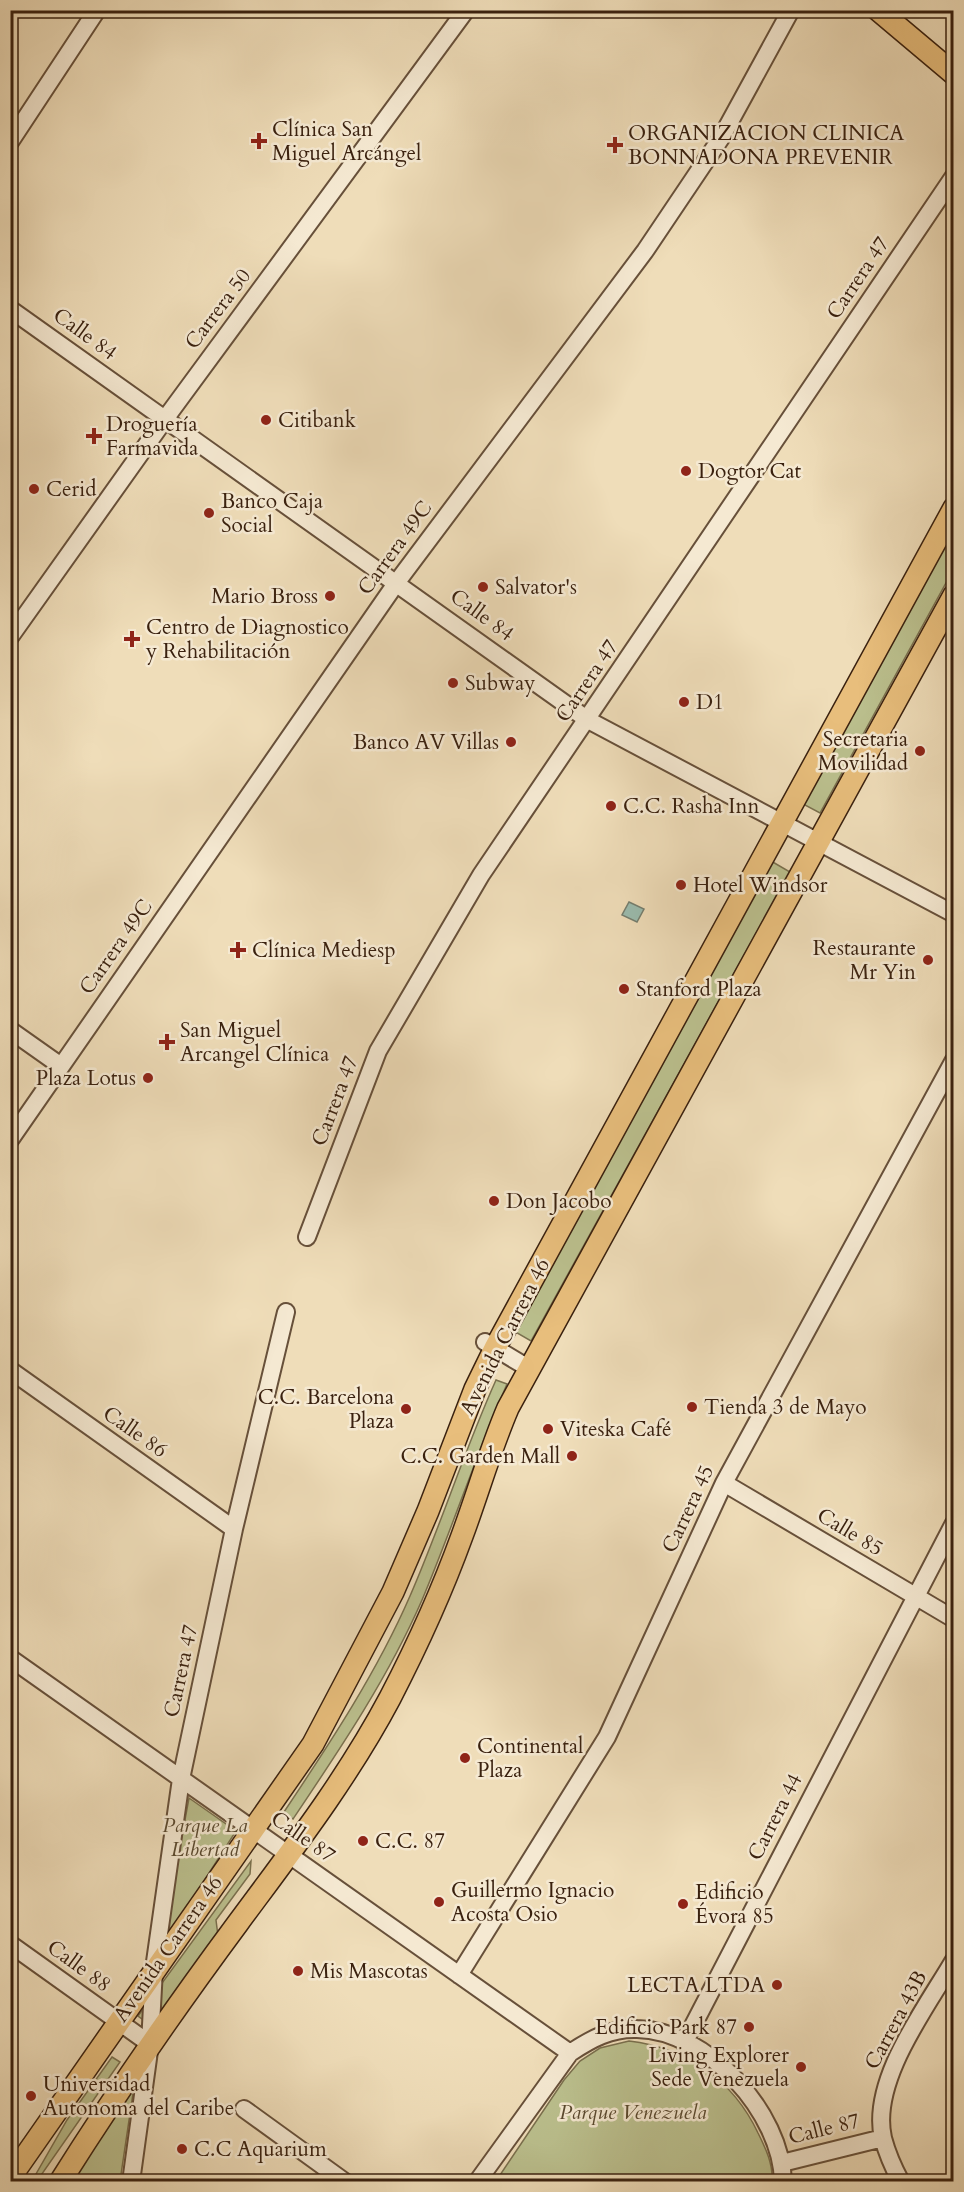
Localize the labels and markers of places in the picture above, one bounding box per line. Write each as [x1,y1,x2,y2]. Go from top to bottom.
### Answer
place label: Clínica San Miguel Arcángel [272,115,421,168]
place label: ORGANIZACION CLINICA BONNADONA PREVENIR [628,119,904,172]
marker: Clínica San Miguel Arcángel [250,132,268,150]
marker: ORGANIZACION CLINICA BONNADONA PREVENIR [606,136,624,154]
place label: Citibank [278,406,357,435]
place label: Droguería Farmavida [106,410,198,463]
marker: Citibank [259,413,273,427]
marker: Droguería Farmavida [87,429,101,443]
place label: Dogtor Cat [698,457,802,486]
marker: Dogtor Cat [679,464,693,478]
place label: Cerid [46,475,96,504]
marker: Cerid [27,482,41,496]
place label: Banco Caja Social [221,487,323,540]
marker: Banco Caja Social [202,506,216,520]
place label: Salvator's [495,573,577,602]
marker: Salvator's [476,580,490,594]
place label: Mario Bross [211,582,318,611]
marker: Mario Bross [323,589,337,603]
place label: Centro de Diagnostico y Rehabilitación [145,613,349,666]
marker: Centro de Diagnostico y Rehabilitación [123,630,141,648]
place label: Subway [465,669,535,698]
marker: Subway [446,676,460,690]
place label: D1 [696,688,724,717]
marker: D1 [677,695,691,709]
place label: Secretaria Movilidad [818,725,908,778]
place label: Banco AV Villas [353,728,499,757]
marker: Banco AV Villas [504,735,518,749]
marker: Secretaria Movilidad [913,744,927,758]
place label: C.C. Rasha Inn [623,792,759,821]
marker: C.C. Rasha Inn [604,799,618,813]
place label: Hotel Windsor [693,871,828,900]
marker: Hotel Windsor [674,878,688,892]
place label: Restaurante Mr Yin [813,934,916,987]
place label: Clínica Mediesp [252,936,396,965]
marker: Clínica Mediesp [229,941,247,959]
marker: Restaurante Mr Yin [921,953,935,967]
place label: Stanford Plaza [636,975,762,1004]
marker: Stanford Plaza [617,982,631,996]
place label: San Miguel Arcangel Clínica [180,1016,329,1069]
marker: San Miguel Arcangel Clínica [158,1033,176,1051]
place label: Plaza Lotus [36,1064,136,1093]
marker: Plaza Lotus [141,1071,155,1085]
place label: Don Jacobo [506,1187,612,1216]
marker: Don Jacobo [487,1194,501,1208]
place label: C.C. Barcelona Plaza [258,1383,394,1436]
place label: Tienda 3 de Mayo [704,1393,867,1422]
marker: Tienda 3 de Mayo [685,1400,699,1414]
marker: C.C. Barcelona Plaza [399,1402,413,1416]
place label: Viteska Café [560,1415,672,1444]
marker: Viteska Café [541,1422,555,1436]
place label: C.C. Garden Mall [400,1442,560,1471]
marker: C.C. Garden Mall [565,1449,579,1463]
place label: Continental Plaza [477,1732,583,1785]
marker: Continental Plaza [458,1751,472,1765]
place label: C.C. 87 [375,1827,445,1856]
marker: C.C. 87 [356,1834,370,1848]
place label: Guillermo Ignacio Acosta Osio [451,1876,614,1929]
place label: Edificio Évora 85 [695,1878,774,1931]
marker: Guillermo Ignacio Acosta Osio [432,1895,446,1909]
marker: Edificio Évora 85 [676,1897,690,1911]
place label: Mis Mascotas [310,1957,428,1986]
marker: Mis Mascotas [291,1964,305,1978]
place label: LECTA LTDA [627,1971,765,2000]
marker: LECTA LTDA [770,1978,784,1992]
place label: Edificio Park 87 [595,2013,737,2042]
marker: Edificio Park 87 [742,2020,756,2034]
place label: Living Explorer Sede Venezuela [648,2041,789,2094]
marker: Living Explorer Sede Venezuela [794,2060,808,2074]
place label: Universidad Autonoma del Caribe [43,2070,234,2123]
marker: Universidad Autonoma del Caribe [24,2089,38,2103]
place label: C.C Aquarium [194,2135,327,2164]
marker: C.C Aquarium [175,2142,189,2156]

